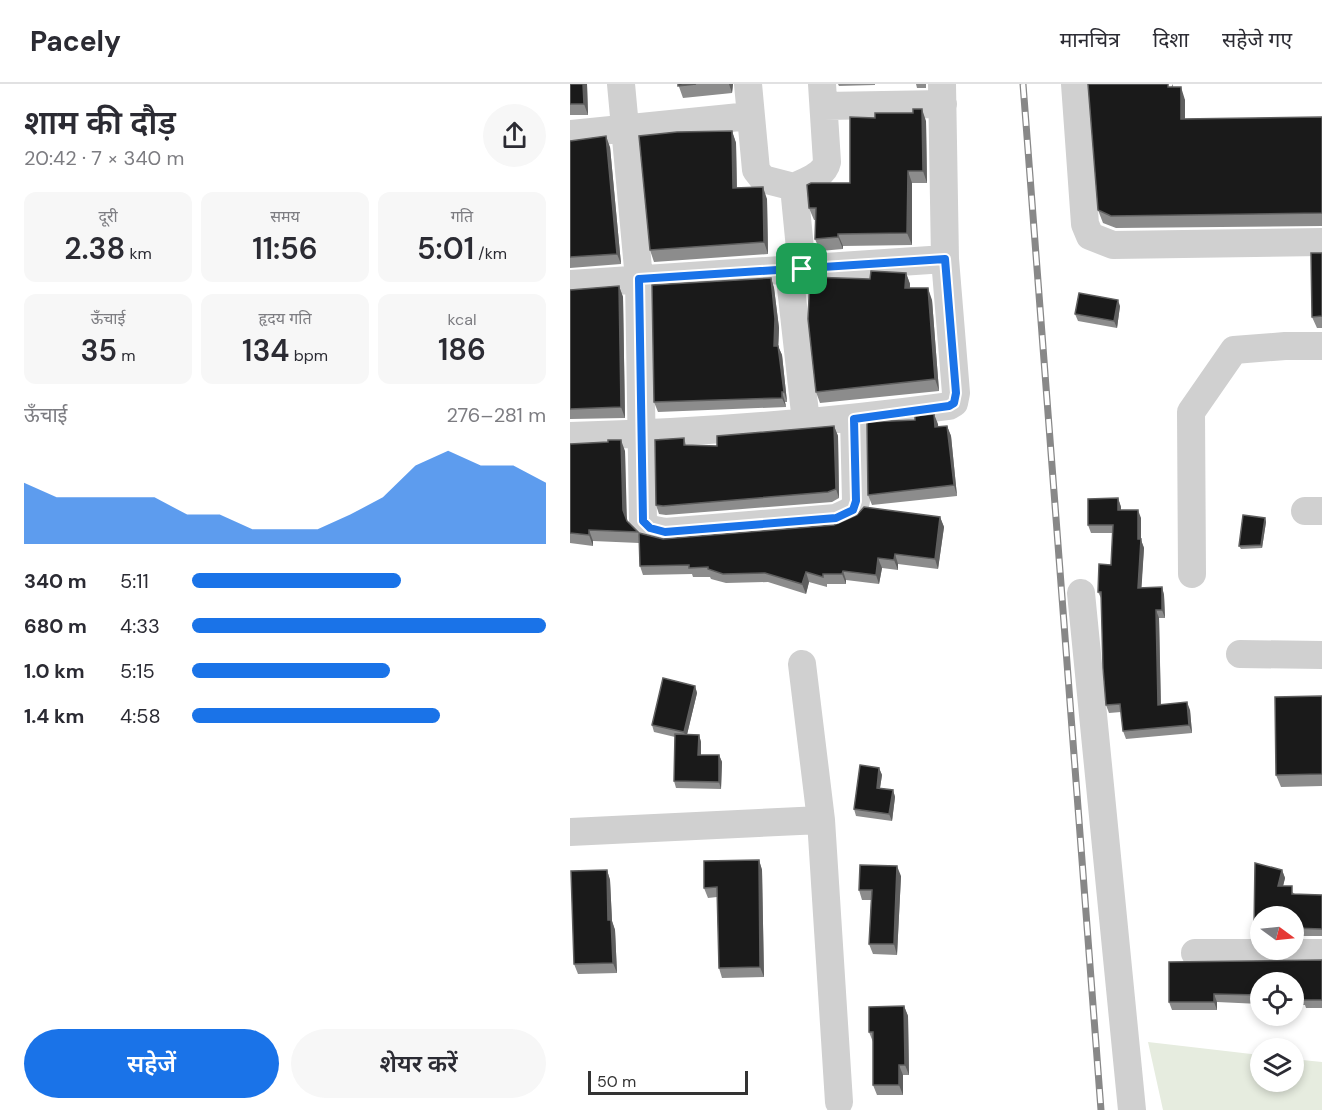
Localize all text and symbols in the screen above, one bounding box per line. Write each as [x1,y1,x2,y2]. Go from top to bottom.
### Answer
text: Pacely [30,23,121,60]
text: मानचित्र [1060,26,1120,54]
text: दिशा [1153,26,1189,54]
text: सहेजे गए [1222,26,1292,54]
text: शाम की दौड़ [24,101,176,144]
button: share [483,104,546,167]
text: 20:42 · 7 × 340 m [24,145,184,171]
text: दूरी [98,206,118,227]
text: समय [270,206,300,227]
text: गति [451,206,473,227]
text: 2.38 [64,229,125,268]
text: 11:56 [252,229,318,268]
text: 5:01 [417,229,474,268]
text: km [125,243,152,264]
text: /km [474,243,507,264]
pin [776,243,827,294]
icon: arrive [785,252,818,285]
text: ऊँचाई [91,308,125,329]
text: हृदय गति [258,308,312,329]
text: kcal [448,309,476,330]
text: 186 [438,330,486,369]
text: 35 [80,331,117,370]
text: 134 [242,331,290,370]
text: m [117,345,136,366]
text: bpm [290,345,328,366]
text: ऊँचाई [24,402,67,428]
text: 276–281 m [446,402,546,428]
text: 340 m [24,568,87,594]
text: 5:11 [120,568,149,594]
text: 680 m [24,613,87,639]
text: 4:33 [120,613,160,639]
text: 1.0 km [24,658,85,684]
text: 5:15 [120,658,155,684]
text: 1.4 km [24,703,84,729]
text: 4:58 [120,703,161,729]
north arrow [1250,906,1304,960]
map controls [1250,906,1304,1092]
button: locate [1250,972,1304,1026]
button: सहेजें [24,1029,279,1098]
button: शेयर करें [291,1029,546,1098]
button: layers [1250,1038,1304,1092]
scale bar [588,1068,748,1096]
text: 50 m [597,1071,636,1092]

